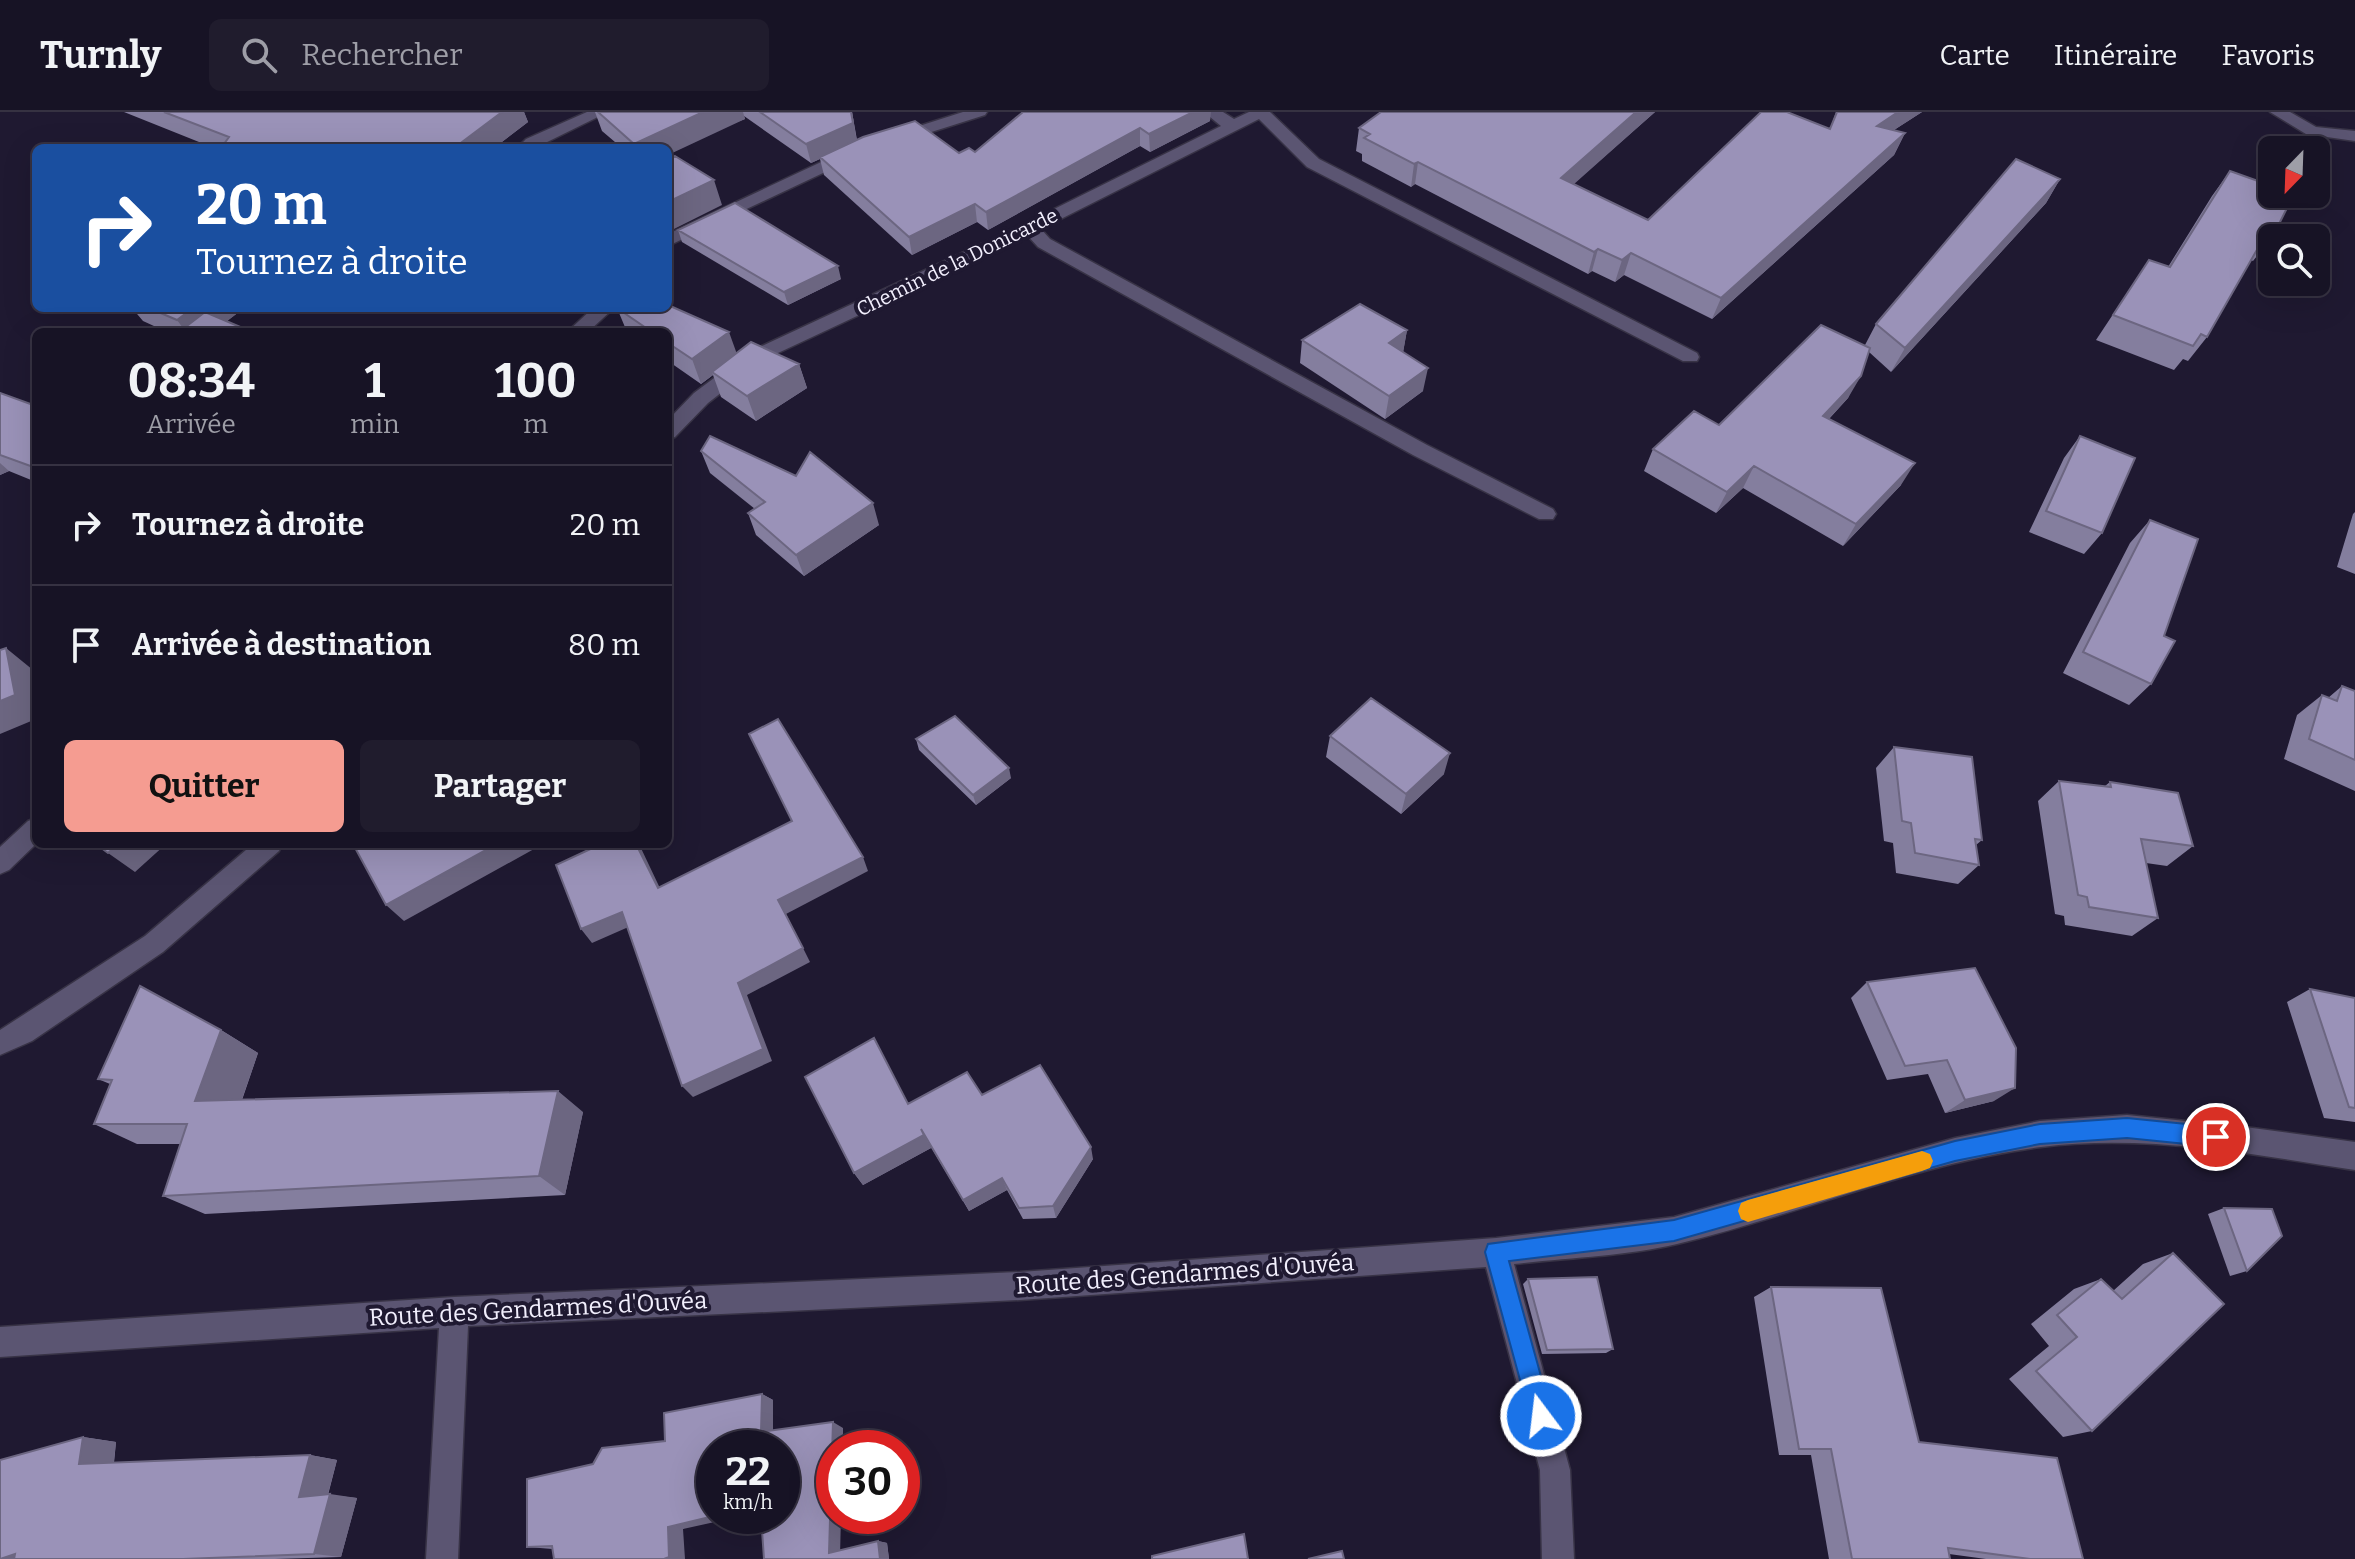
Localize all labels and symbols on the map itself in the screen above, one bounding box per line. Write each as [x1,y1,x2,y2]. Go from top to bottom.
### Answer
north arrow [2258,136,2330,208]
street label: Chemin de la Donicarde [852,203,1062,321]
pin [2182,1103,2250,1171]
street label: Route des Gendarmes d'Ouvéa [1015,1248,1355,1300]
street label: Route des Gendarmes d'Ouvéa [368,1286,708,1332]
position arrow [1499,1374,1583,1458]
speed limit sign: 30 [816,1430,920,1534]

